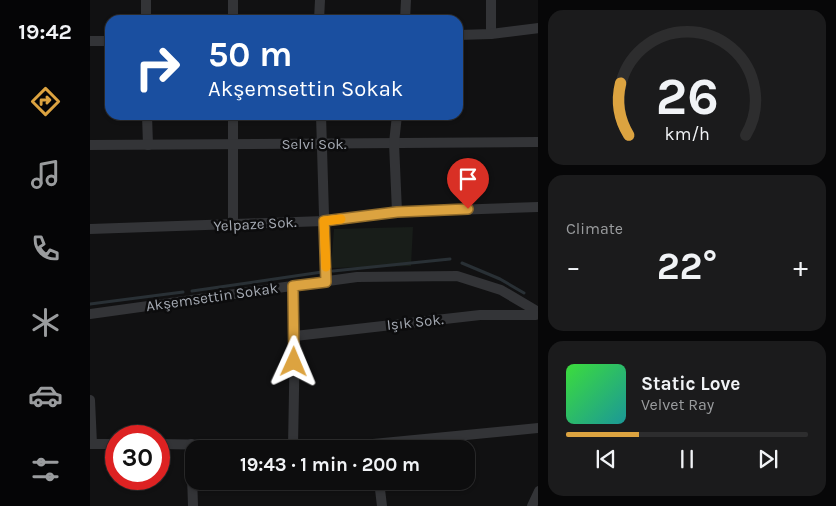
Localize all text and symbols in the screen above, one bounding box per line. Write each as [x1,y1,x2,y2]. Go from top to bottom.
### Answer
text: 19:42 [18,19,72,45]
text: 50 m [208,34,293,75]
icon: right [125,35,190,100]
text: 26 [655,66,719,127]
text: Akşemsettin Sokak [208,76,403,102]
icon: directions [28,84,63,119]
text: km/h [664,124,710,145]
street label: Selvi Sok. [282,135,347,153]
icon: music [28,157,63,192]
pin [447,158,489,209]
icon: arrive [454,165,482,193]
street label: Yelpaze Sok. [213,213,297,235]
text: Climate [566,219,623,238]
icon: phone [28,231,63,266]
text: 22° [657,244,717,289]
text: − [566,250,581,283]
text: + [793,250,808,283]
street label: Akşemsettin Sokak [145,279,279,315]
icon: climate [28,305,63,340]
street label: Işık Sok. [386,310,445,334]
position arrow [267,335,319,387]
text: Static Love [641,373,740,395]
icon: car [28,378,63,413]
text: Velvet Ray [641,395,714,414]
speed limit sign: 30 [105,425,170,490]
icon: previous [592,445,620,473]
icon: pause [673,445,701,473]
icon: next [754,445,782,473]
icon: filters [28,452,63,487]
text: 19:43 · 1 min · 200 m [240,454,420,476]

